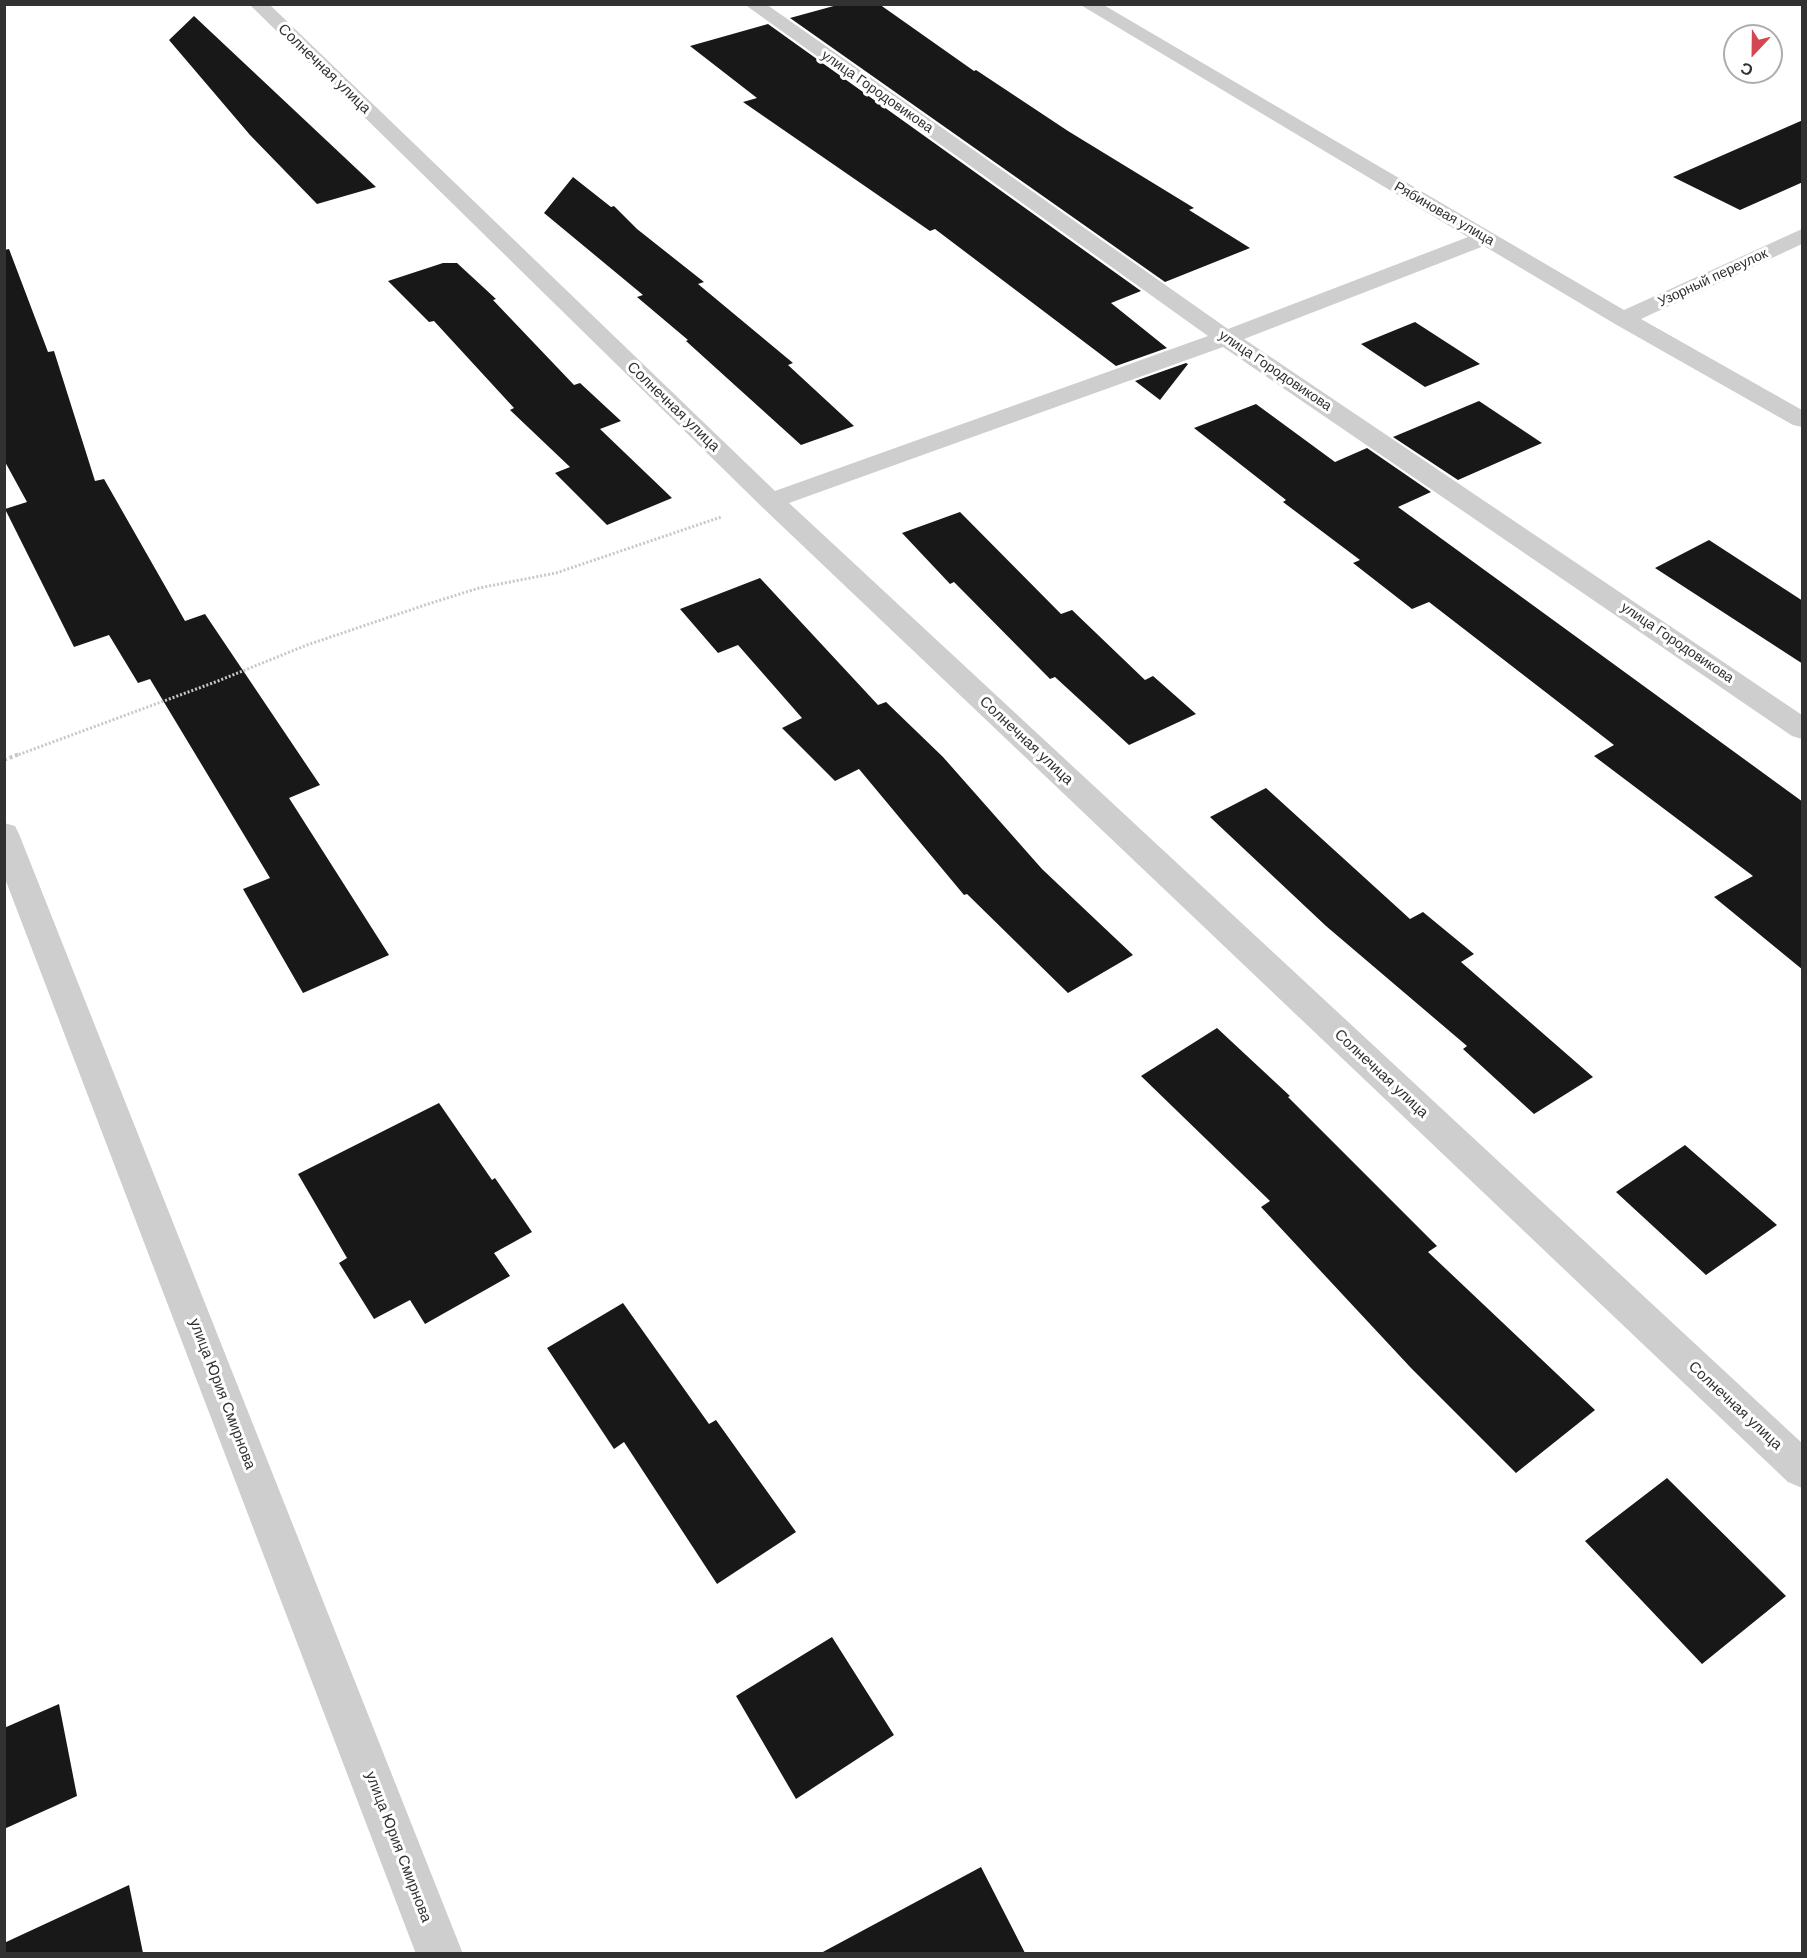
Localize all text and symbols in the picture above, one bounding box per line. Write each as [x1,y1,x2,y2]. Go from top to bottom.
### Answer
street label: Солнечная улица [274,20,374,118]
north arrow [1723,24,1783,84]
street label: улица Городовикова [818,47,936,137]
text: С [1738,59,1755,79]
street label: Рябиновая улица [1391,179,1497,249]
street label: Узорный переулок [1655,245,1771,311]
street label: улица Городовикова [1215,327,1335,415]
street label: Солнечная улица [623,358,723,456]
street label: улица Городовикова [1617,599,1737,687]
street label: Солнечная улица [975,693,1077,789]
street label: Солнечная улица [1330,1026,1432,1122]
street label: улица Юрия Смирнова [185,1316,259,1472]
street label: Солнечная улица [1684,1358,1786,1454]
street label: улица Юрия Смирнова [361,1769,435,1925]

